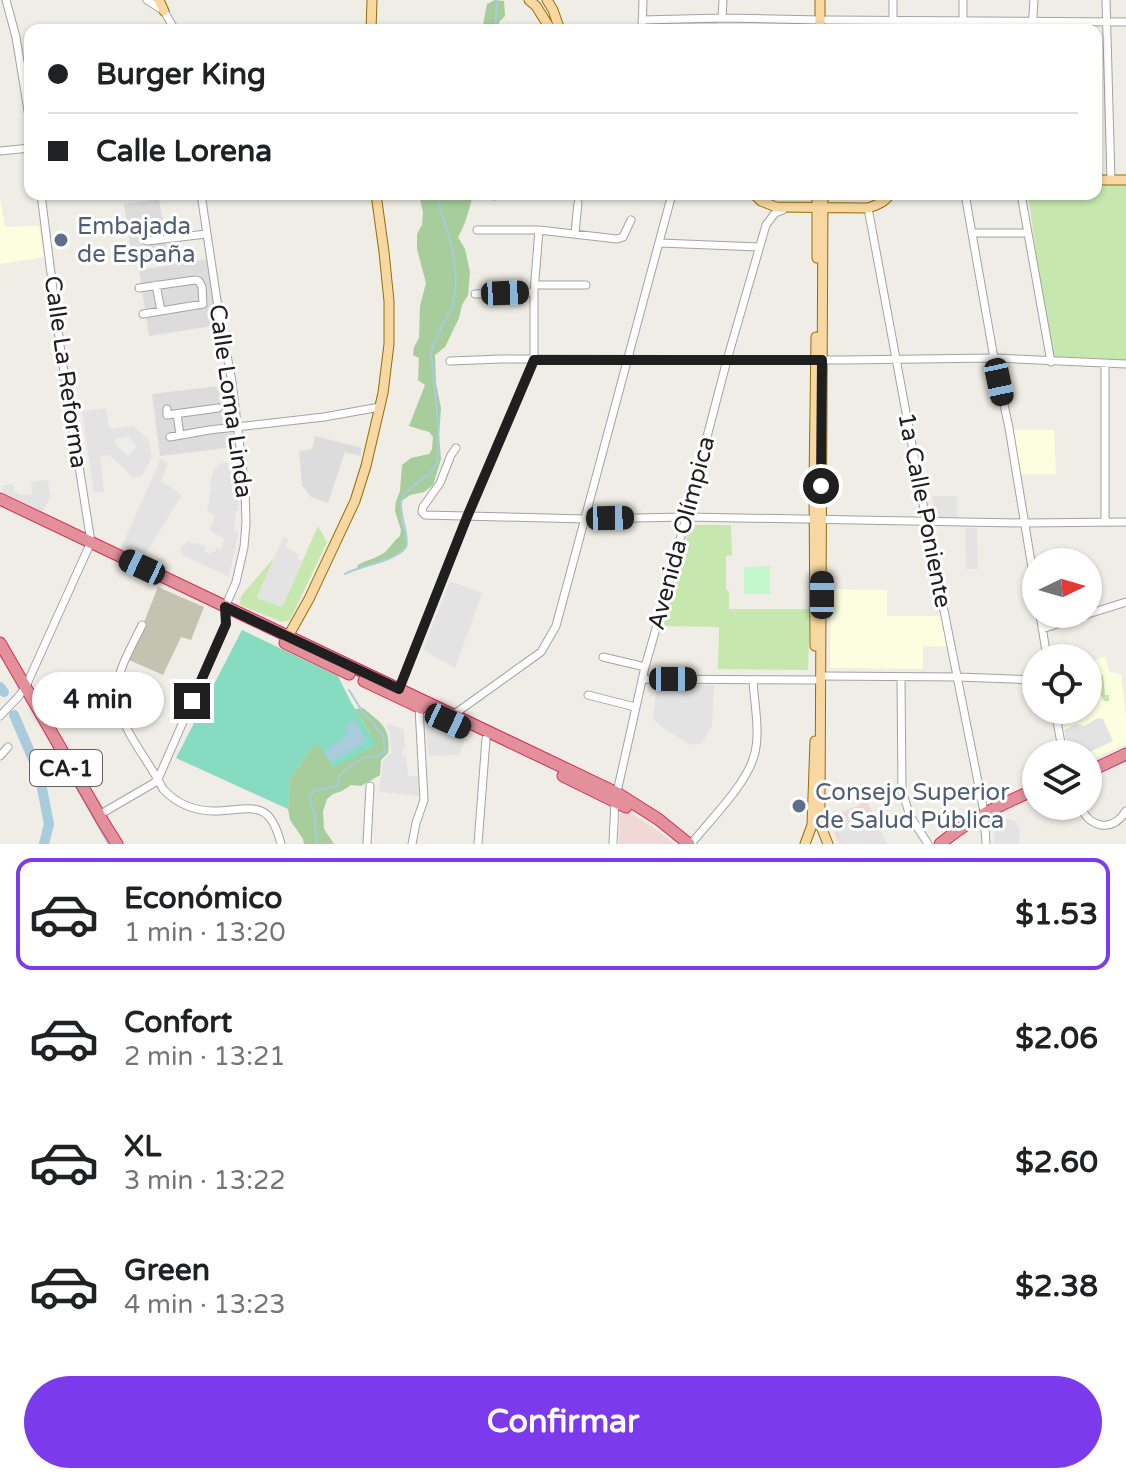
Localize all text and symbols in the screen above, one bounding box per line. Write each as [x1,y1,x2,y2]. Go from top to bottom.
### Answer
text: Burger King [96,56,266,93]
text: Calle Lorena [96,133,272,170]
place label: Embajada de España [77,212,195,269]
marker: Embajada de España [52,231,70,249]
street label: Calle La Reforma [38,274,93,470]
car [481,280,529,306]
street label: Calle Loma Linda [203,302,258,500]
car [982,356,1016,408]
street label: 1a Calle Poniente [891,410,958,610]
street label: Avenida Olímpica [642,433,721,633]
route start [803,468,839,504]
car [586,506,634,530]
car [115,546,169,588]
north arrow [1022,548,1102,628]
map controls [1022,548,1102,820]
car [810,571,834,619]
button: locate [1022,644,1102,724]
car [649,667,697,691]
callout: 4 min [32,673,164,729]
route end [174,683,210,719]
text: 4 min [63,684,133,715]
car [421,700,475,742]
button: layers [1022,740,1102,820]
road number: CA-1 [30,750,102,786]
place label: Consejo Superior de Salud Pública [815,778,1010,835]
marker: Consejo Superior de Salud Pública [790,797,808,815]
icon: car [28,878,100,950]
text: Económico [124,880,282,917]
text: $1.53 [1015,896,1098,933]
text: 1 min · 13:20 [124,917,286,948]
icon: car [28,1002,100,1074]
text: Confort [124,1004,232,1041]
text: $2.06 [1015,1020,1098,1057]
text: 2 min · 13:21 [124,1041,286,1072]
icon: car [28,1126,100,1198]
text: XL [124,1128,161,1165]
text: $2.60 [1015,1144,1098,1181]
text: 3 min · 13:22 [124,1165,286,1196]
icon: car [28,1250,100,1322]
text: Green [124,1252,210,1289]
text: $2.38 [1015,1268,1098,1305]
text: 4 min · 13:23 [124,1289,286,1320]
button: Confirmar [24,1376,1102,1468]

